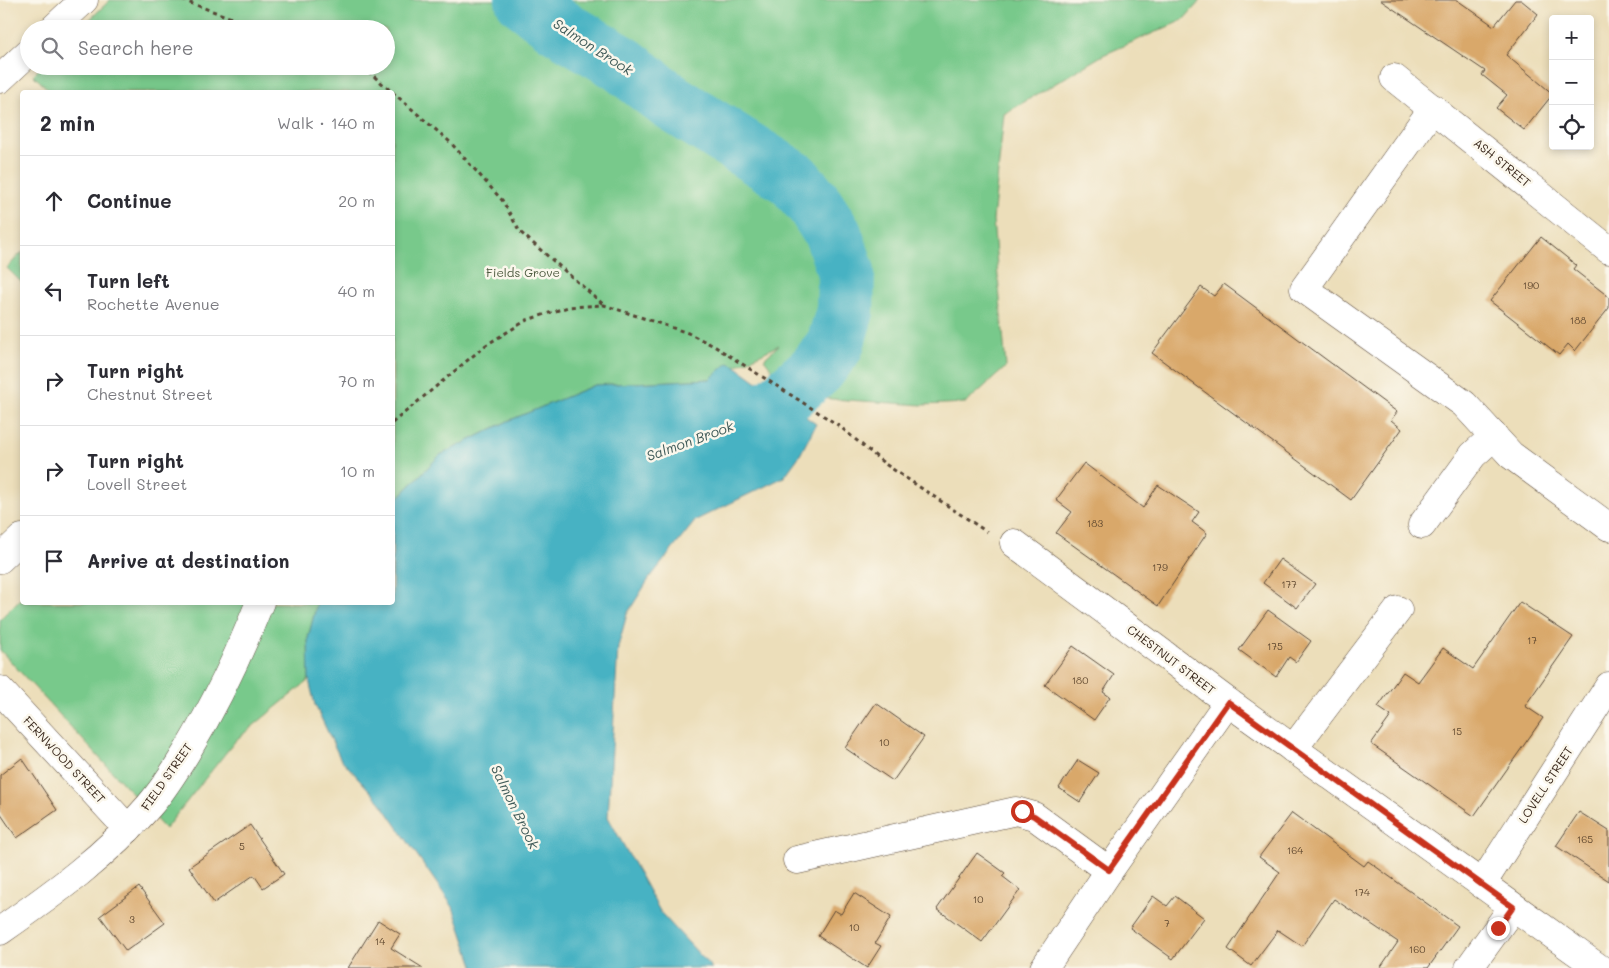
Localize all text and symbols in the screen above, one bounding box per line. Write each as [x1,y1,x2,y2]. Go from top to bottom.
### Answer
water label: Salmon Brook [550,14,637,80]
map controls [1549,15,1594,150]
button: + [1549,15,1594,60]
search box [20,20,395,75]
icon: search [38,34,66,62]
text: Search here [78,35,194,60]
button: − [1549,60,1594,105]
button: locate [1549,105,1594,150]
text: 2 min [40,109,95,136]
text: Walk · 140 m [277,112,375,133]
street label: ASH STREET [1471,134,1535,190]
icon: ahead [40,187,68,215]
text: Continue [87,188,172,213]
text: 20 m [338,190,375,211]
park label: Fields Grove [486,264,560,280]
text: Turn left [87,268,170,293]
icon: left [40,277,68,305]
house number: 190 [1523,278,1539,292]
text: 40 m [338,280,375,301]
text: Rochette Avenue [87,293,220,314]
house number: 188 [1570,313,1586,327]
text: Turn right [87,358,184,383]
icon: right [40,367,68,395]
text: 70 m [338,370,375,391]
text: Chestnut Street [87,383,213,404]
water label: Salmon Brook [644,416,737,465]
text: Turn right [87,448,184,473]
icon: right [40,457,68,485]
text: 10 m [340,460,375,481]
text: Lovell Street [87,473,187,494]
house number: 183 [1087,516,1103,530]
icon: arrive [40,547,68,575]
text: Arrive at destination [87,548,290,573]
house number: 179 [1152,560,1168,574]
house number: 177 [1281,577,1297,591]
street label: CHESTNUT STREET [1124,621,1219,698]
house number: 17 [1527,633,1537,647]
house number: 175 [1267,639,1283,653]
house number: 180 [1072,673,1088,687]
street label: FERNWOOD STREET [20,712,109,806]
house number: 15 [1452,724,1462,738]
house number: 10 [879,735,889,749]
street label: FIELD STREET [137,739,196,813]
street label: LOVELL STREET [1514,743,1576,826]
water label: Salmon Brook [487,761,544,853]
route start [1011,800,1034,823]
house number: 165 [1577,832,1593,846]
house number: 5 [239,839,245,853]
house number: 164 [1287,843,1303,857]
house number: 174 [1354,885,1370,899]
house number: 10 [973,892,983,906]
house number: 3 [129,912,135,926]
house number: 7 [1164,916,1170,930]
route end [1487,917,1510,940]
house number: 10 [849,920,859,934]
house number: 14 [375,934,385,948]
house number: 160 [1409,942,1425,956]

